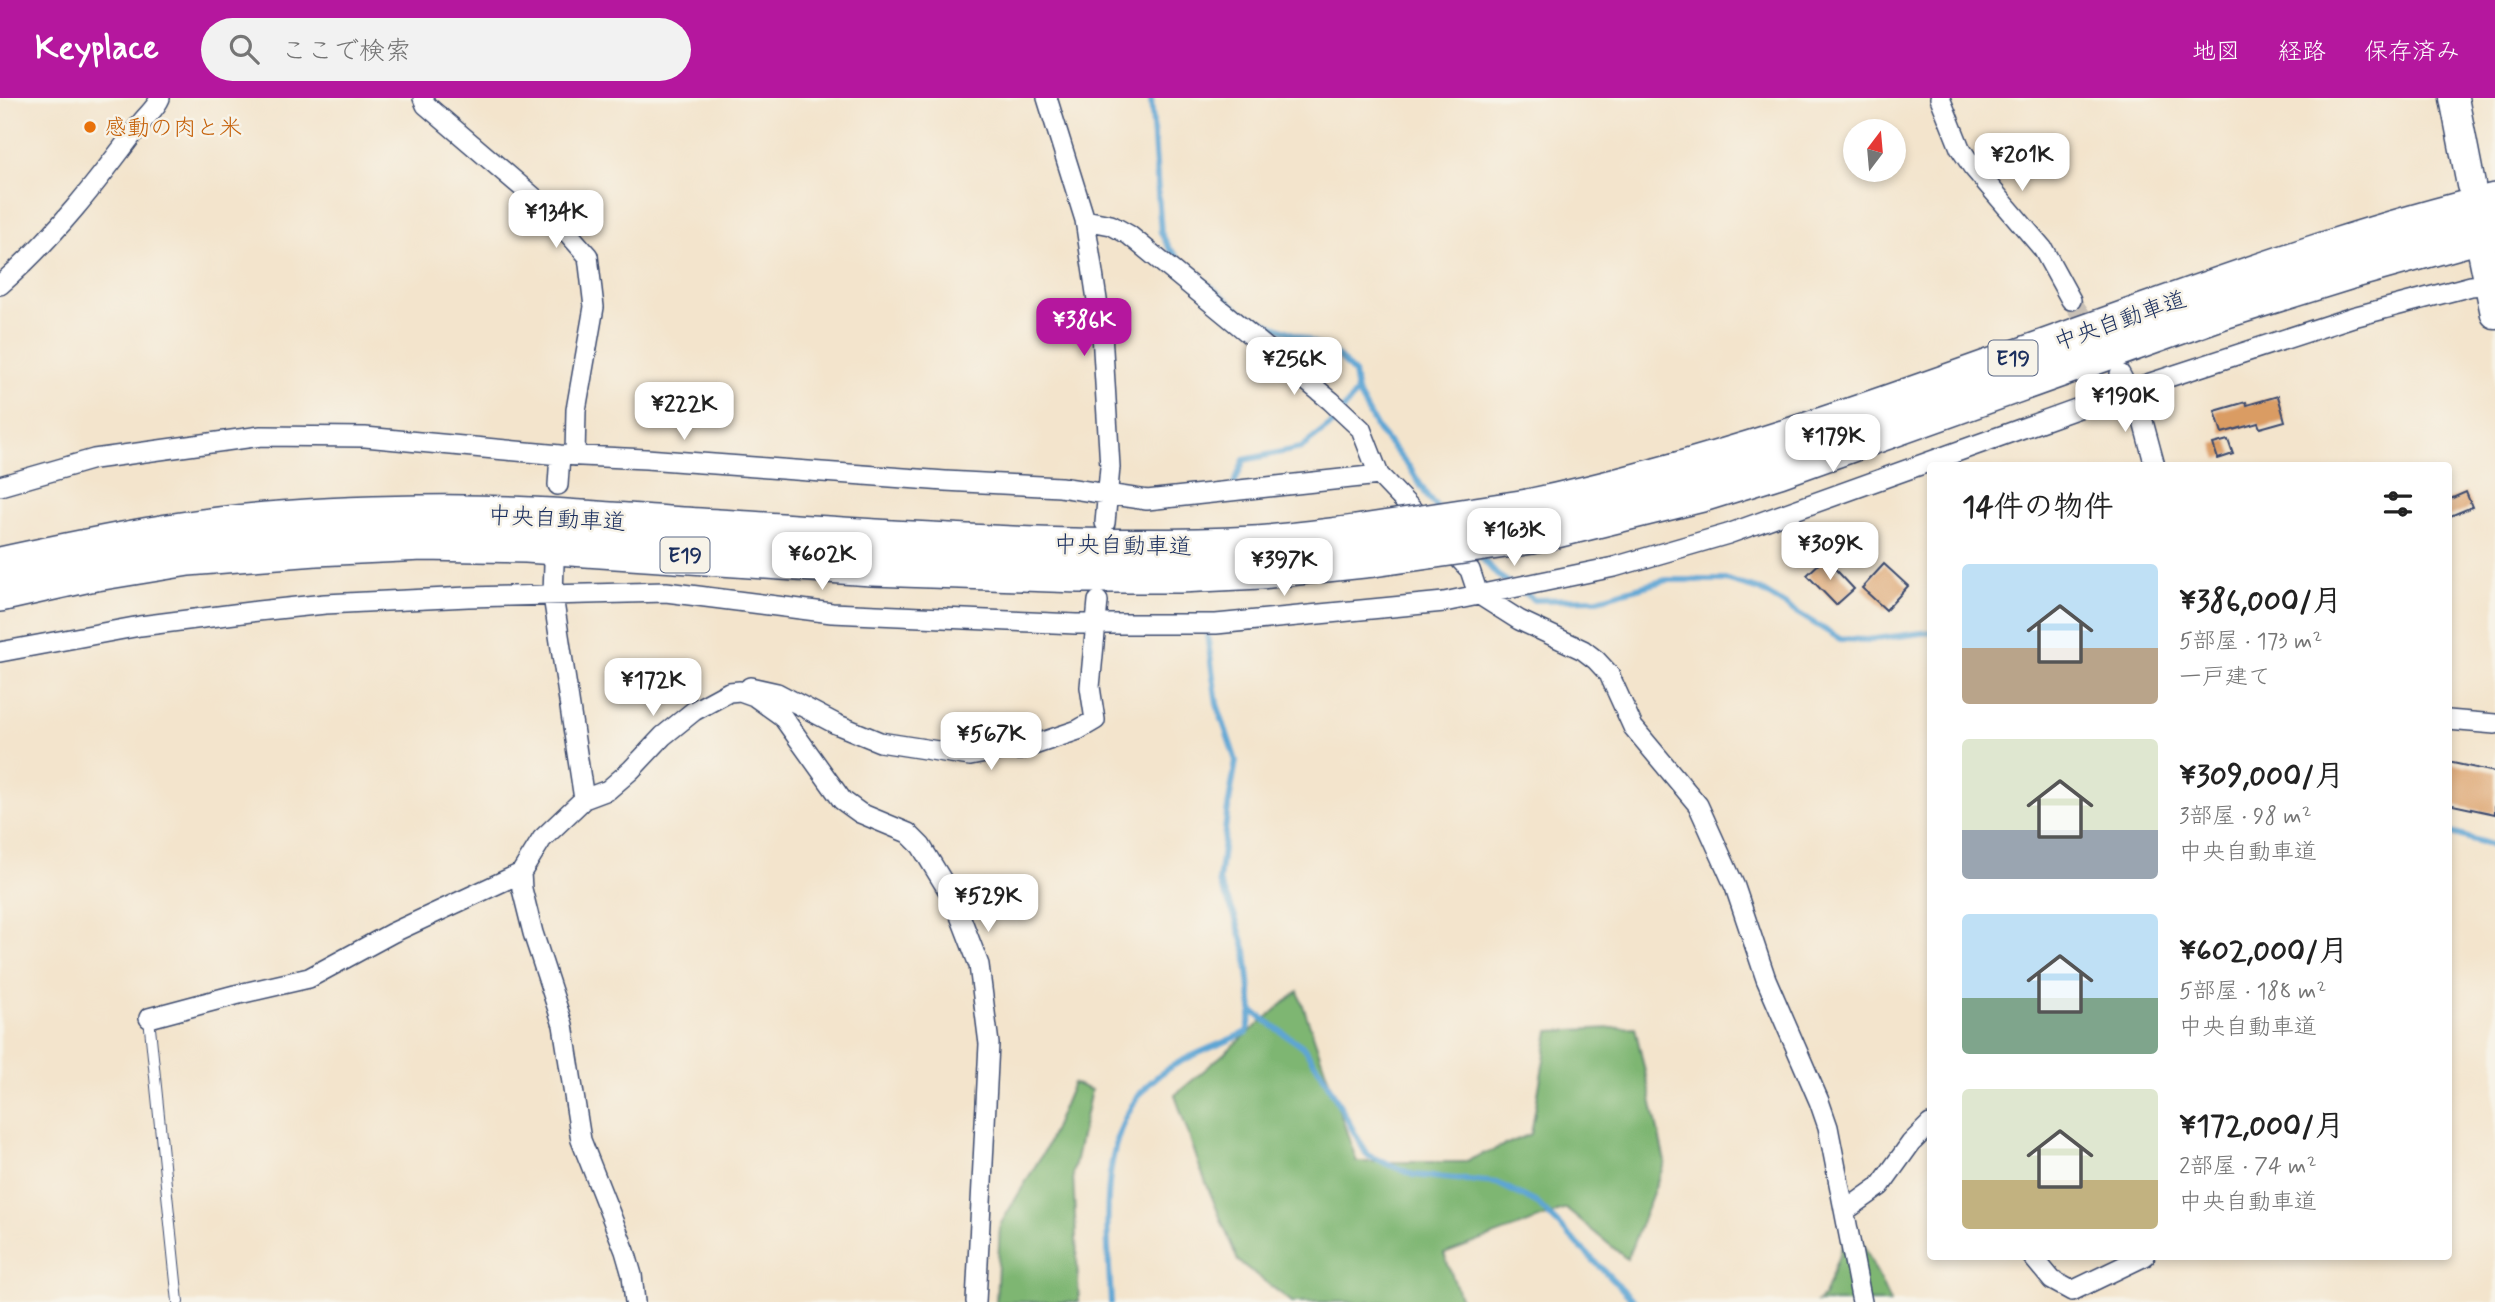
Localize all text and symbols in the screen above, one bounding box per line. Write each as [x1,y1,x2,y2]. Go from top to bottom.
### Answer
search box [201,18,691,81]
text: Keyplace [35,27,159,71]
icon: search [225,30,263,68]
text: ここで検索 [281,35,411,69]
text: 地図 [2192,37,2240,68]
text: 経路 [2278,37,2326,68]
text: 保存済み [2364,37,2460,68]
place label: 感動の肉と米 [104,114,242,144]
marker: 感動の肉と米 [82,119,98,135]
north arrow [1843,119,1906,182]
map controls [1843,119,1906,182]
pin: ¥201K [1973,134,2071,193]
text: ¥201K [1991,141,2053,171]
pin: ¥134K [507,190,605,250]
text: ¥134K [524,198,588,228]
street label: 中央自動車道 [2051,285,2191,359]
pin: ¥386K [1035,299,1133,358]
text: ¥386K [1052,306,1116,336]
pin: ¥256K [1245,338,1343,397]
road number: E19 [1988,341,2038,376]
text: ¥256K [1262,345,1326,375]
pin: ¥190K [2076,374,2174,434]
pin: ¥222K [635,382,733,442]
text: ¥190K [2091,382,2159,412]
text: ¥222K [651,390,717,420]
pin: ¥179K [1784,414,1882,474]
text: ¥179K [1801,422,1865,452]
icon: filters [2379,485,2417,523]
text: 14件の物件 [1962,488,2114,527]
street label: 中央自動車道 [487,501,627,539]
pin: ¥163K [1465,508,1563,568]
text: ¥163K [1483,516,1545,546]
pin: ¥309K [1781,522,1879,582]
text: ¥309K [1797,530,1863,560]
street label: 中央自動車道 [1054,531,1192,563]
pin: ¥602K [773,532,871,592]
road number: E19 [660,538,710,573]
pin: ¥397K [1235,538,1333,598]
text: ¥602K [788,540,856,570]
text: ¥397K [1251,546,1317,576]
text: ¥386,000/月 [2179,582,2342,621]
icon: home [2018,592,2102,676]
text: 5部屋 · 173 m² [2179,627,2322,657]
pin: ¥172K [604,658,702,718]
text: 一戸建て [2179,663,2271,693]
text: ¥172K [620,666,686,696]
pin: ¥567K [942,712,1040,772]
text: ¥567K [957,720,1025,750]
text: ¥309,000/月 [2179,757,2344,796]
icon: home [2018,767,2102,851]
text: 3部屋 · 98 m² [2179,802,2312,832]
text: 中央自動車道 [2179,838,2317,868]
pin: ¥529K [939,874,1037,934]
text: ¥529K [954,882,1022,912]
text: ¥602,000/月 [2179,932,2348,971]
icon: home [2018,942,2102,1026]
text: 5部屋 · 188 m² [2179,977,2327,1007]
text: 中央自動車道 [2179,1013,2317,1043]
text: ¥172,000/月 [2179,1107,2344,1146]
icon: home [2018,1117,2102,1201]
text: 2部屋 · 74 m² [2179,1152,2317,1182]
text: 中央自動車道 [2179,1188,2317,1218]

